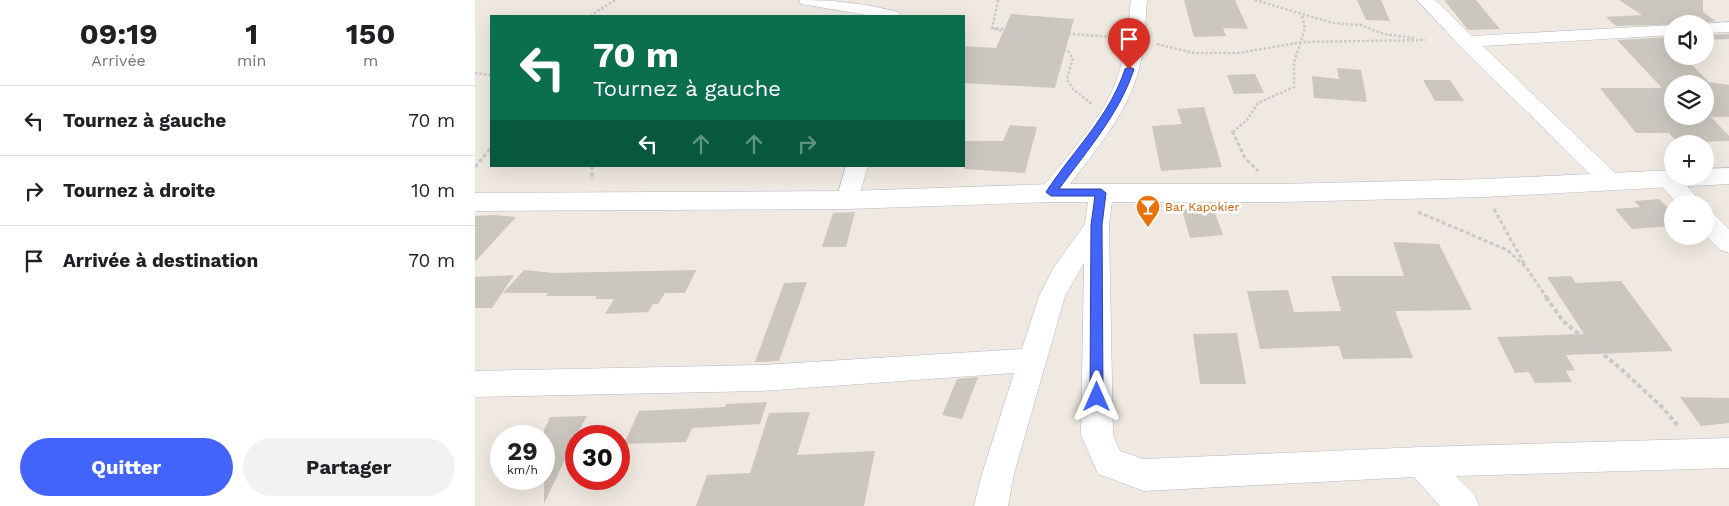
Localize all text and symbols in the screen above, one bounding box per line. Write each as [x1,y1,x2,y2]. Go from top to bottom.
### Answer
map controls [1664,15,1714,245]
button: sound [1664,15,1714,65]
text: 09:19 [79,16,158,51]
text: 1 [245,16,258,51]
text: 150 [346,16,396,51]
pin [1108,18,1150,69]
icon: arrive [1115,25,1143,53]
text: 70 m [593,34,679,76]
icon: left [510,35,575,100]
text: Arrivée [91,51,146,70]
text: min [237,51,266,70]
text: m [363,51,378,70]
button: layers [1664,75,1714,125]
text: Tournez à gauche [593,76,781,101]
icon: left [20,107,48,135]
text: Tournez à gauche [63,109,226,132]
text: 70 m [408,109,455,132]
icon: left [634,130,662,158]
icon: ahead [687,130,715,158]
icon: ahead [740,130,768,158]
icon: right [793,130,821,158]
button: + [1664,135,1714,185]
icon: right [20,177,48,205]
text: Tournez à droite [63,179,215,202]
text: 10 m [411,179,455,202]
bar icon: Bar Kapokier [1135,194,1161,228]
button: − [1664,195,1714,245]
place label: Bar Kapokier [1165,200,1239,214]
icon: arrive [20,247,48,275]
text: Arrivée à destination [63,249,258,272]
text: 70 m [408,249,455,272]
position arrow [1070,370,1122,422]
speed limit sign: 30 [565,425,630,490]
text: 29 [507,437,538,466]
button: Quitter [20,438,233,496]
button: Partager [243,438,455,496]
text: km/h [507,463,538,477]

